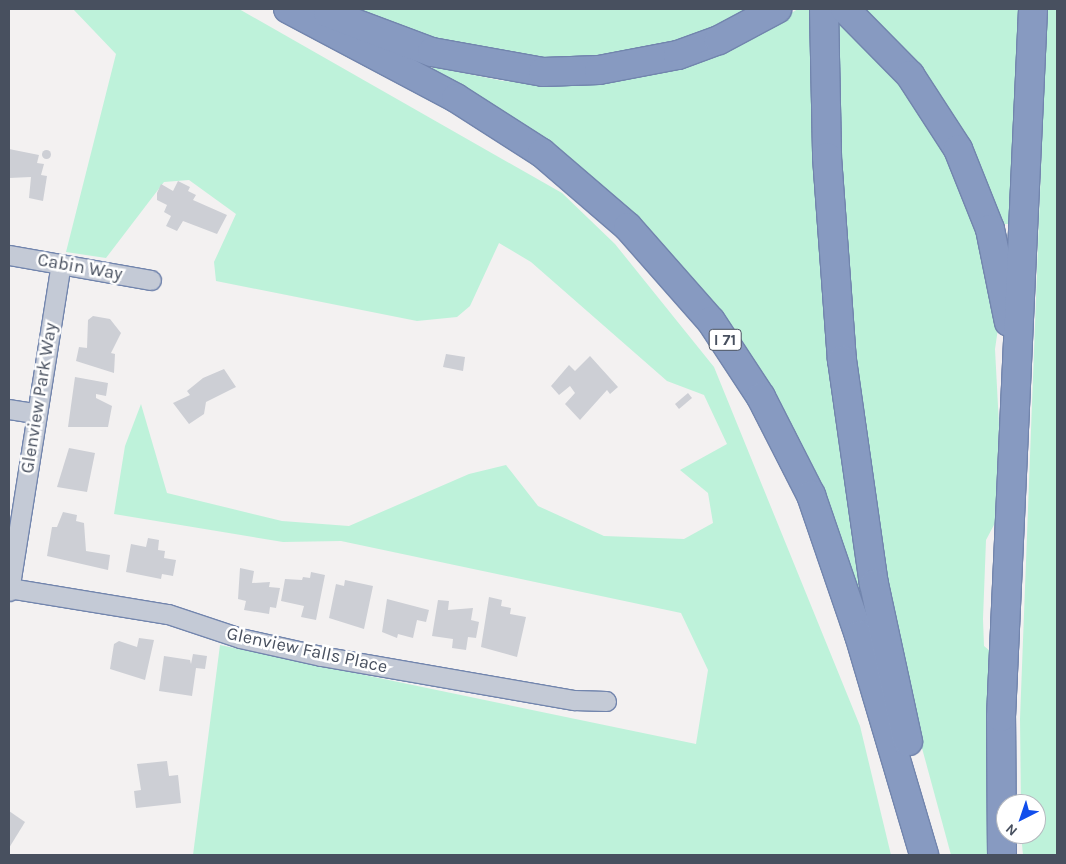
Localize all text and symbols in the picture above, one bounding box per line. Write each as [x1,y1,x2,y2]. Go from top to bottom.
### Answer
street label: Cabin Way [36,249,124,285]
street label: Glenview Park Way [16,321,62,475]
road number: I 71 [708,326,742,354]
street label: Glenview Falls Place [225,622,389,678]
north arrow [996,794,1046,844]
text: N [1002,820,1021,840]

